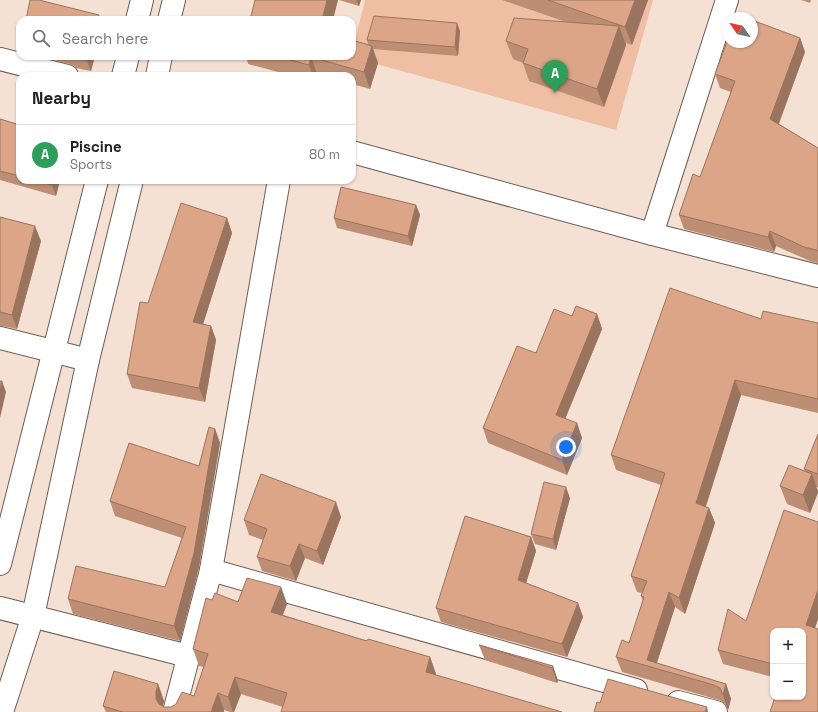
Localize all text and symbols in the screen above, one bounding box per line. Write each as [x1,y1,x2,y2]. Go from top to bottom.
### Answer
north arrow [722,12,758,48]
search box [16,16,356,60]
icon: search [30,27,52,49]
text: Search here [62,29,148,48]
pin: A [542,60,568,93]
text: Nearby [32,87,91,109]
text: Piscine [70,137,122,156]
text: A [41,146,49,163]
text: 80 m [309,146,340,163]
text: Sports [70,156,112,173]
your location [556,437,576,457]
map controls [770,628,806,700]
button: + [770,628,806,664]
button: − [770,664,806,700]

